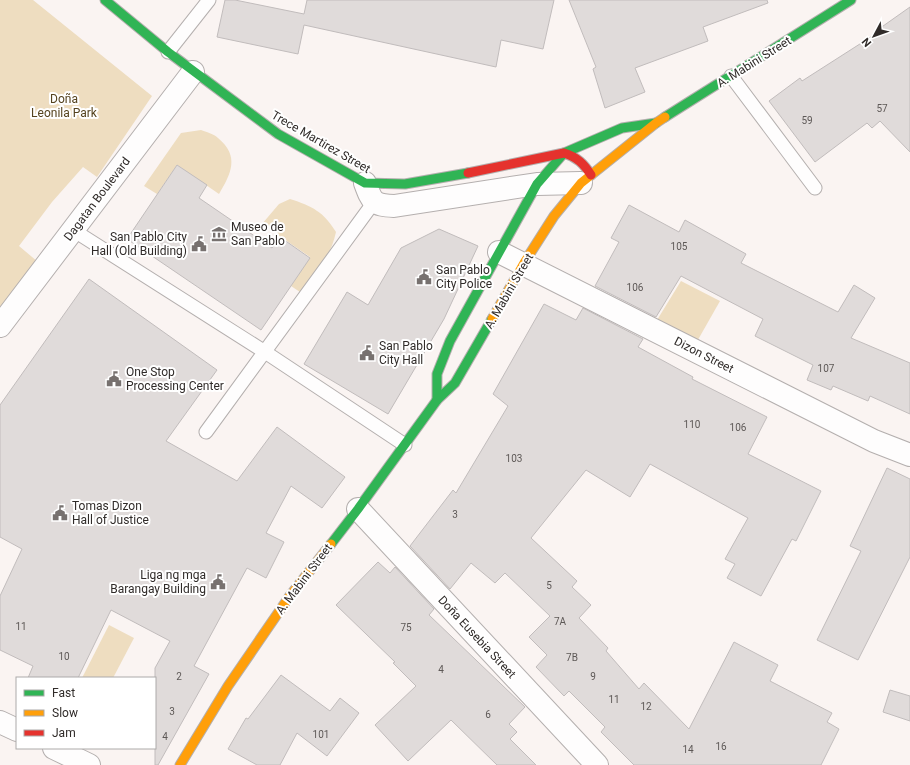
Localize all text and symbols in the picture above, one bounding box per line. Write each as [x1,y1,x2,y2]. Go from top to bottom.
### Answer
north arrow [854,16,894,56]
street label: A. Mabini Street [714,34,794,90]
text: N [859,35,874,49]
park label: Doña Leonila Park [31,92,98,120]
house number: 57 [876,103,888,114]
street label: Trece Martirez Street [269,108,373,176]
house number: 59 [801,115,813,126]
street label: Dagatan Boulevard [61,155,133,243]
place label: Museo de San Pablo [231,220,285,248]
museum icon: Museo de San Pablo [210,225,228,243]
place label: San Pablo City Hall (Old Building) [91,230,187,258]
public building icon: San Pablo City Hall (Old Building) [190,235,208,253]
house number: 105 [671,241,688,252]
street label: A. Mabini Street [482,251,536,331]
place label: San Pablo City Police [436,263,492,291]
public building icon: San Pablo City Police [415,268,433,286]
house number: 106 [627,282,644,293]
street label: Dizon Street [672,334,736,376]
place label: San Pablo City Hall [379,339,433,367]
public building icon: San Pablo City Hall [358,344,376,362]
house number: 107 [818,363,835,374]
place label: One Stop Processing Center [126,365,224,393]
public building icon: One Stop Processing Center [105,370,123,388]
house number: 110 [684,419,701,430]
house number: 106 [730,422,747,433]
house number: 103 [506,453,522,464]
place label: Tomas Dizon Hall of Justice [72,499,149,527]
public building icon: Tomas Dizon Hall of Justice [51,504,69,522]
house number: 3 [452,509,458,520]
street label: A. Mabini Street [273,541,335,617]
place label: Liga ng mga Barangay Building [110,568,206,596]
public building icon: Liga ng mga Barangay Building [209,573,227,591]
house number: 5 [546,580,552,591]
street label: Doña Eusebia Street [435,593,519,681]
house number: 7A [554,616,567,627]
house number: 11 [15,621,27,632]
house number: 75 [400,622,412,633]
house number: 10 [58,651,70,662]
house number: 7B [566,652,578,663]
house number: 4 [438,664,444,675]
house number: 2 [176,671,182,682]
house number: 9 [590,671,596,682]
legend [16,677,156,749]
text: Fast [52,686,75,700]
house number: 11 [608,694,620,705]
house number: 12 [640,701,652,712]
text: Slow [52,706,78,720]
house number: 3 [169,706,175,717]
house number: 6 [485,709,491,720]
text: Jam [52,726,76,740]
house number: 101 [313,729,329,740]
house number: 4 [162,731,168,742]
house number: 16 [715,741,727,752]
house number: 14 [682,744,694,755]

